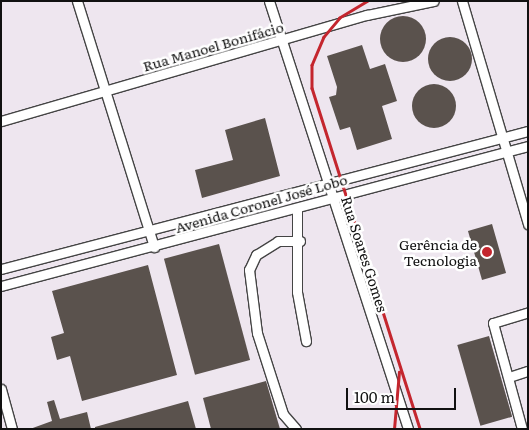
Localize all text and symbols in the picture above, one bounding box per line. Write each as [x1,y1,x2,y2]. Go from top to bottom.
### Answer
street label: Rua Manoel Bonifácio [141,18,285,74]
street label: Avenida Coronel José Lobo [173,170,349,236]
street label: Rua Soares Gomes [338,194,392,314]
place label: Gerência de Tecnologia [399,236,477,268]
marker: Gerência de Tecnologia [481,246,493,258]
scale bar [349,378,459,410]
text: 100 m [354,385,395,408]

